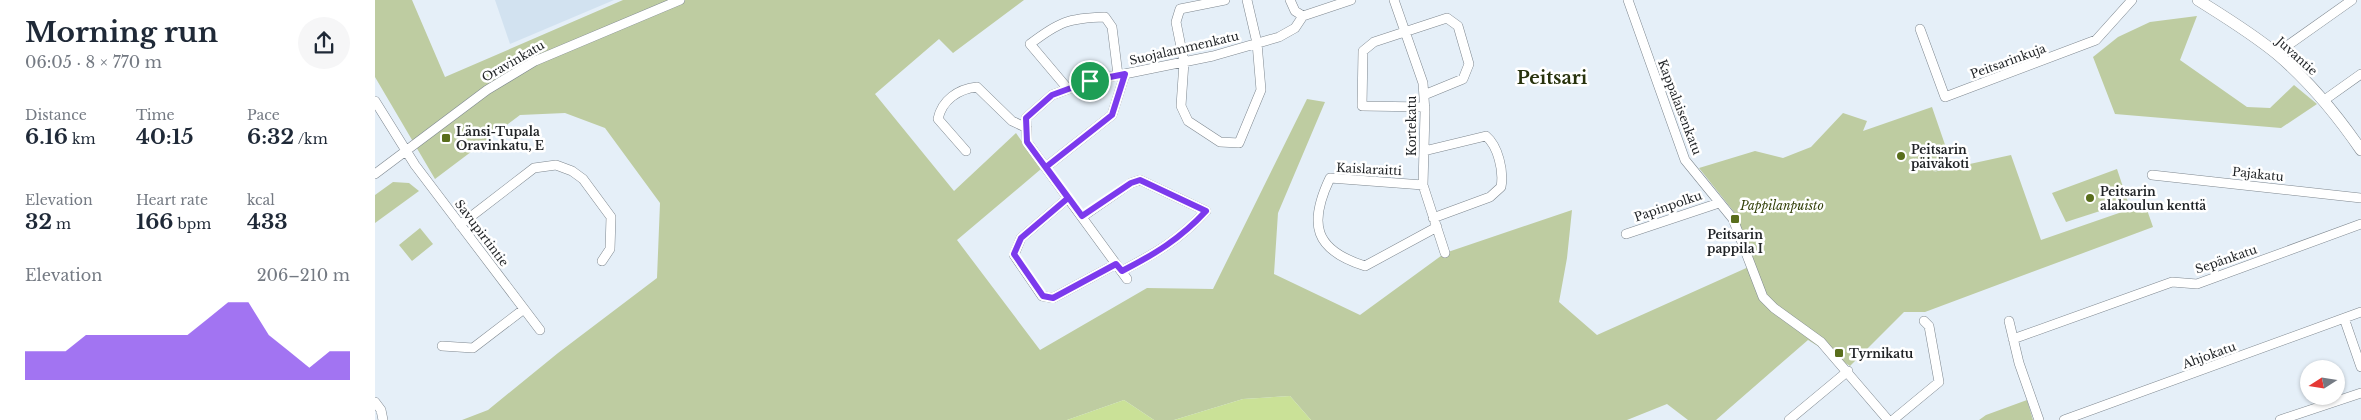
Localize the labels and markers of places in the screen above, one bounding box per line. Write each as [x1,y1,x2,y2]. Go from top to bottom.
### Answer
pin [1069,60,1111,102]
place label: Länsi-Tupala Oravinkatu, E [456,124,544,153]
marker: Länsi-Tupala Oravinkatu, E [440,132,452,144]
place label: Peitsarin päiväkoti [1911,142,1970,171]
marker: Peitsarin päiväkoti [1895,150,1907,162]
place label: Peitsarin alakoulun kenttä [2100,184,2206,213]
marker: Peitsarin alakoulun kenttä [2084,192,2096,204]
marker: Peitsarin pappila I [1729,213,1741,225]
place label: Peitsarin pappila I [1707,227,1763,256]
place label: Tyrnikatu [1849,346,1914,361]
marker: Tyrnikatu [1833,347,1845,359]

